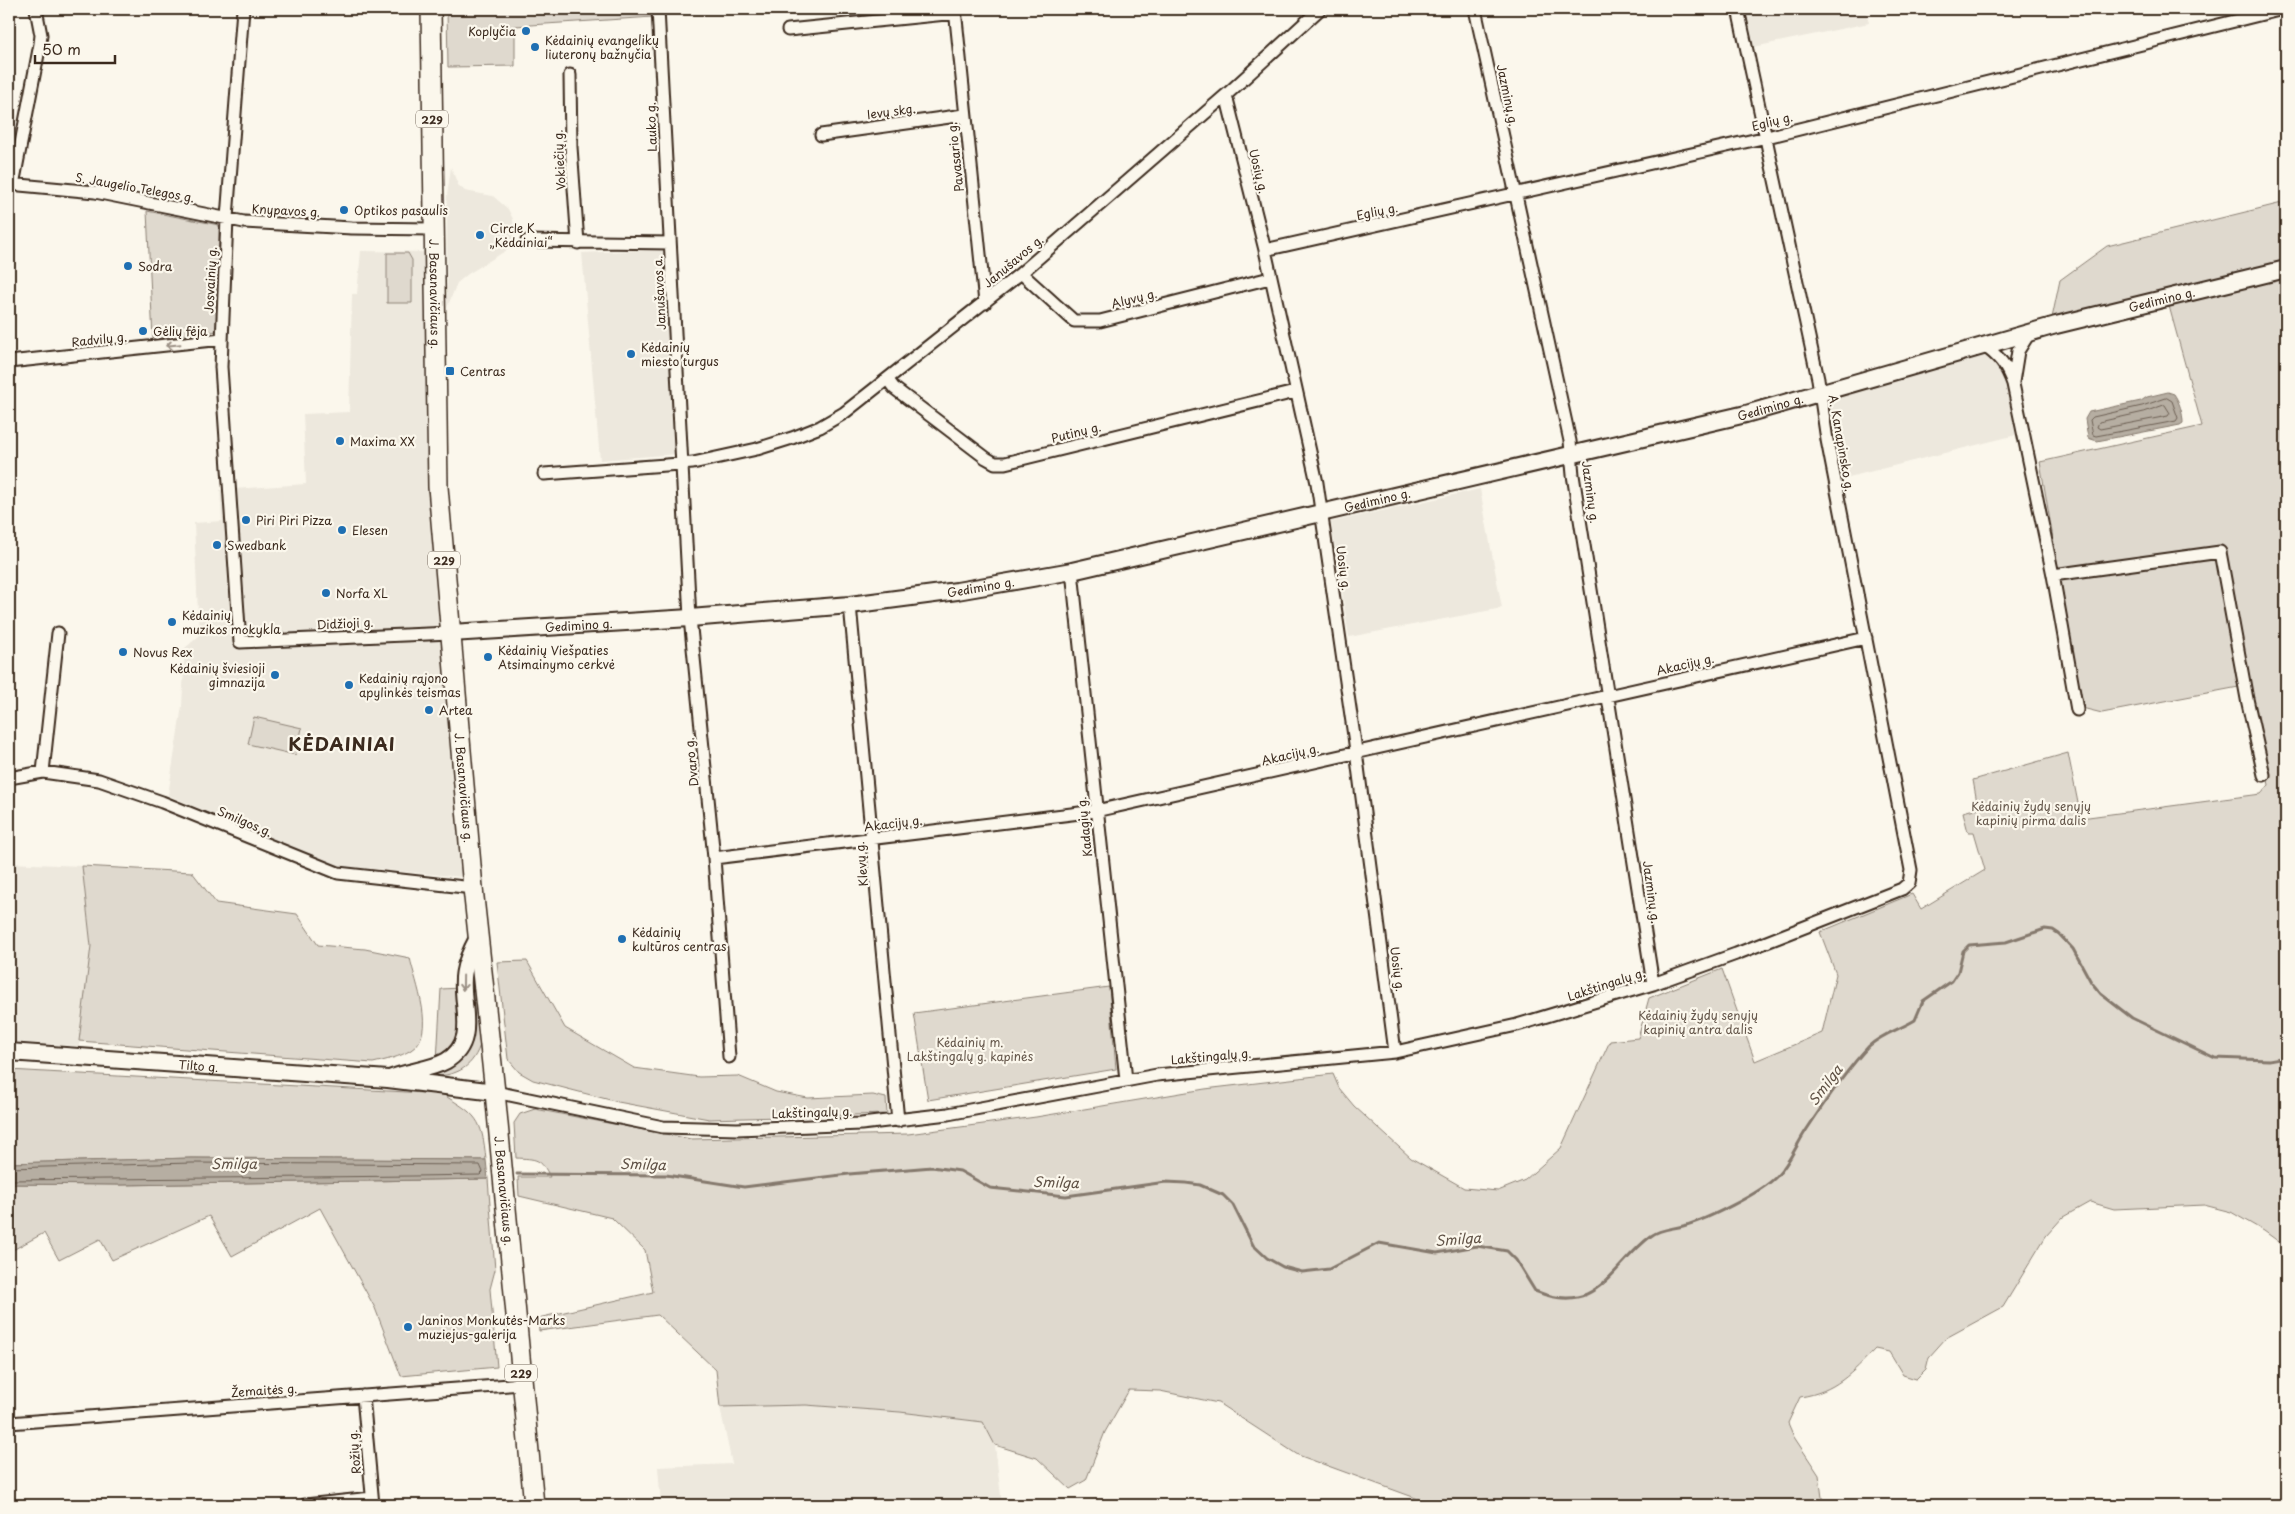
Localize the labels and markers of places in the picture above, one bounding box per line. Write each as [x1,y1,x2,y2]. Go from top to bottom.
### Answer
place label: Koplyčia [468,22,517,40]
marker: Koplyčia [520,25,532,37]
place label: Kėdainių evangelikų liuteronų bažnyčia [545,31,659,63]
marker: Kėdainių evangelikų liuteronų bažnyčia [529,41,541,53]
place label: Optikos pasaulis [354,201,449,219]
marker: Optikos pasaulis [338,204,350,216]
place label: Circle K „Kėdainiai“ [490,219,553,251]
marker: Circle K „Kėdainiai“ [474,229,486,241]
place label: Sodra [138,257,173,275]
marker: Sodra [122,260,134,272]
place label: Gėlių fėja [153,322,208,340]
marker: Gėlių fėja [137,325,149,337]
place label: Kėdainių miesto turgus [641,338,719,370]
marker: Kėdainių miesto turgus [625,348,637,360]
place label: Centras [460,362,506,380]
marker: Centras [444,365,456,377]
place label: Maxima XX [350,432,415,450]
marker: Maxima XX [334,435,346,447]
place label: Piri Piri Pizza [256,511,332,529]
marker: Piri Piri Pizza [240,514,252,526]
place label: Elesen [352,521,388,539]
marker: Elesen [336,524,348,536]
place label: Swedbank [227,536,286,554]
marker: Swedbank [211,539,223,551]
place label: Norfa XL [336,584,388,602]
marker: Norfa XL [320,587,332,599]
place label: Kėdainių muzikos mokykla [182,606,281,638]
marker: Kėdainių muzikos mokykla [166,616,178,628]
place label: Kėdainių Viešpaties Atsimainymo cerkvė [498,641,615,673]
place label: Novus Rex [133,643,192,661]
marker: Novus Rex [117,646,129,658]
marker: Kėdainių Viešpaties Atsimainymo cerkvė [482,651,494,663]
place label: Kėdainių šviesioji gimnazija [170,659,265,691]
marker: Kėdainių šviesioji gimnazija [269,669,281,681]
place label: Kedainių rajono apylinkės teismas [359,669,461,701]
marker: Kedainių rajono apylinkės teismas [343,679,355,691]
place label: Artea [439,701,473,719]
marker: Artea [423,704,435,716]
place label: Kėdainių kultūros centras [632,923,727,955]
marker: Kėdainių kultūros centras [616,933,628,945]
place label: Janinos Monkutės-Marks muziejus-galerija [418,1311,566,1343]
marker: Janinos Monkutės-Marks muziejus-galerija [402,1321,414,1333]

